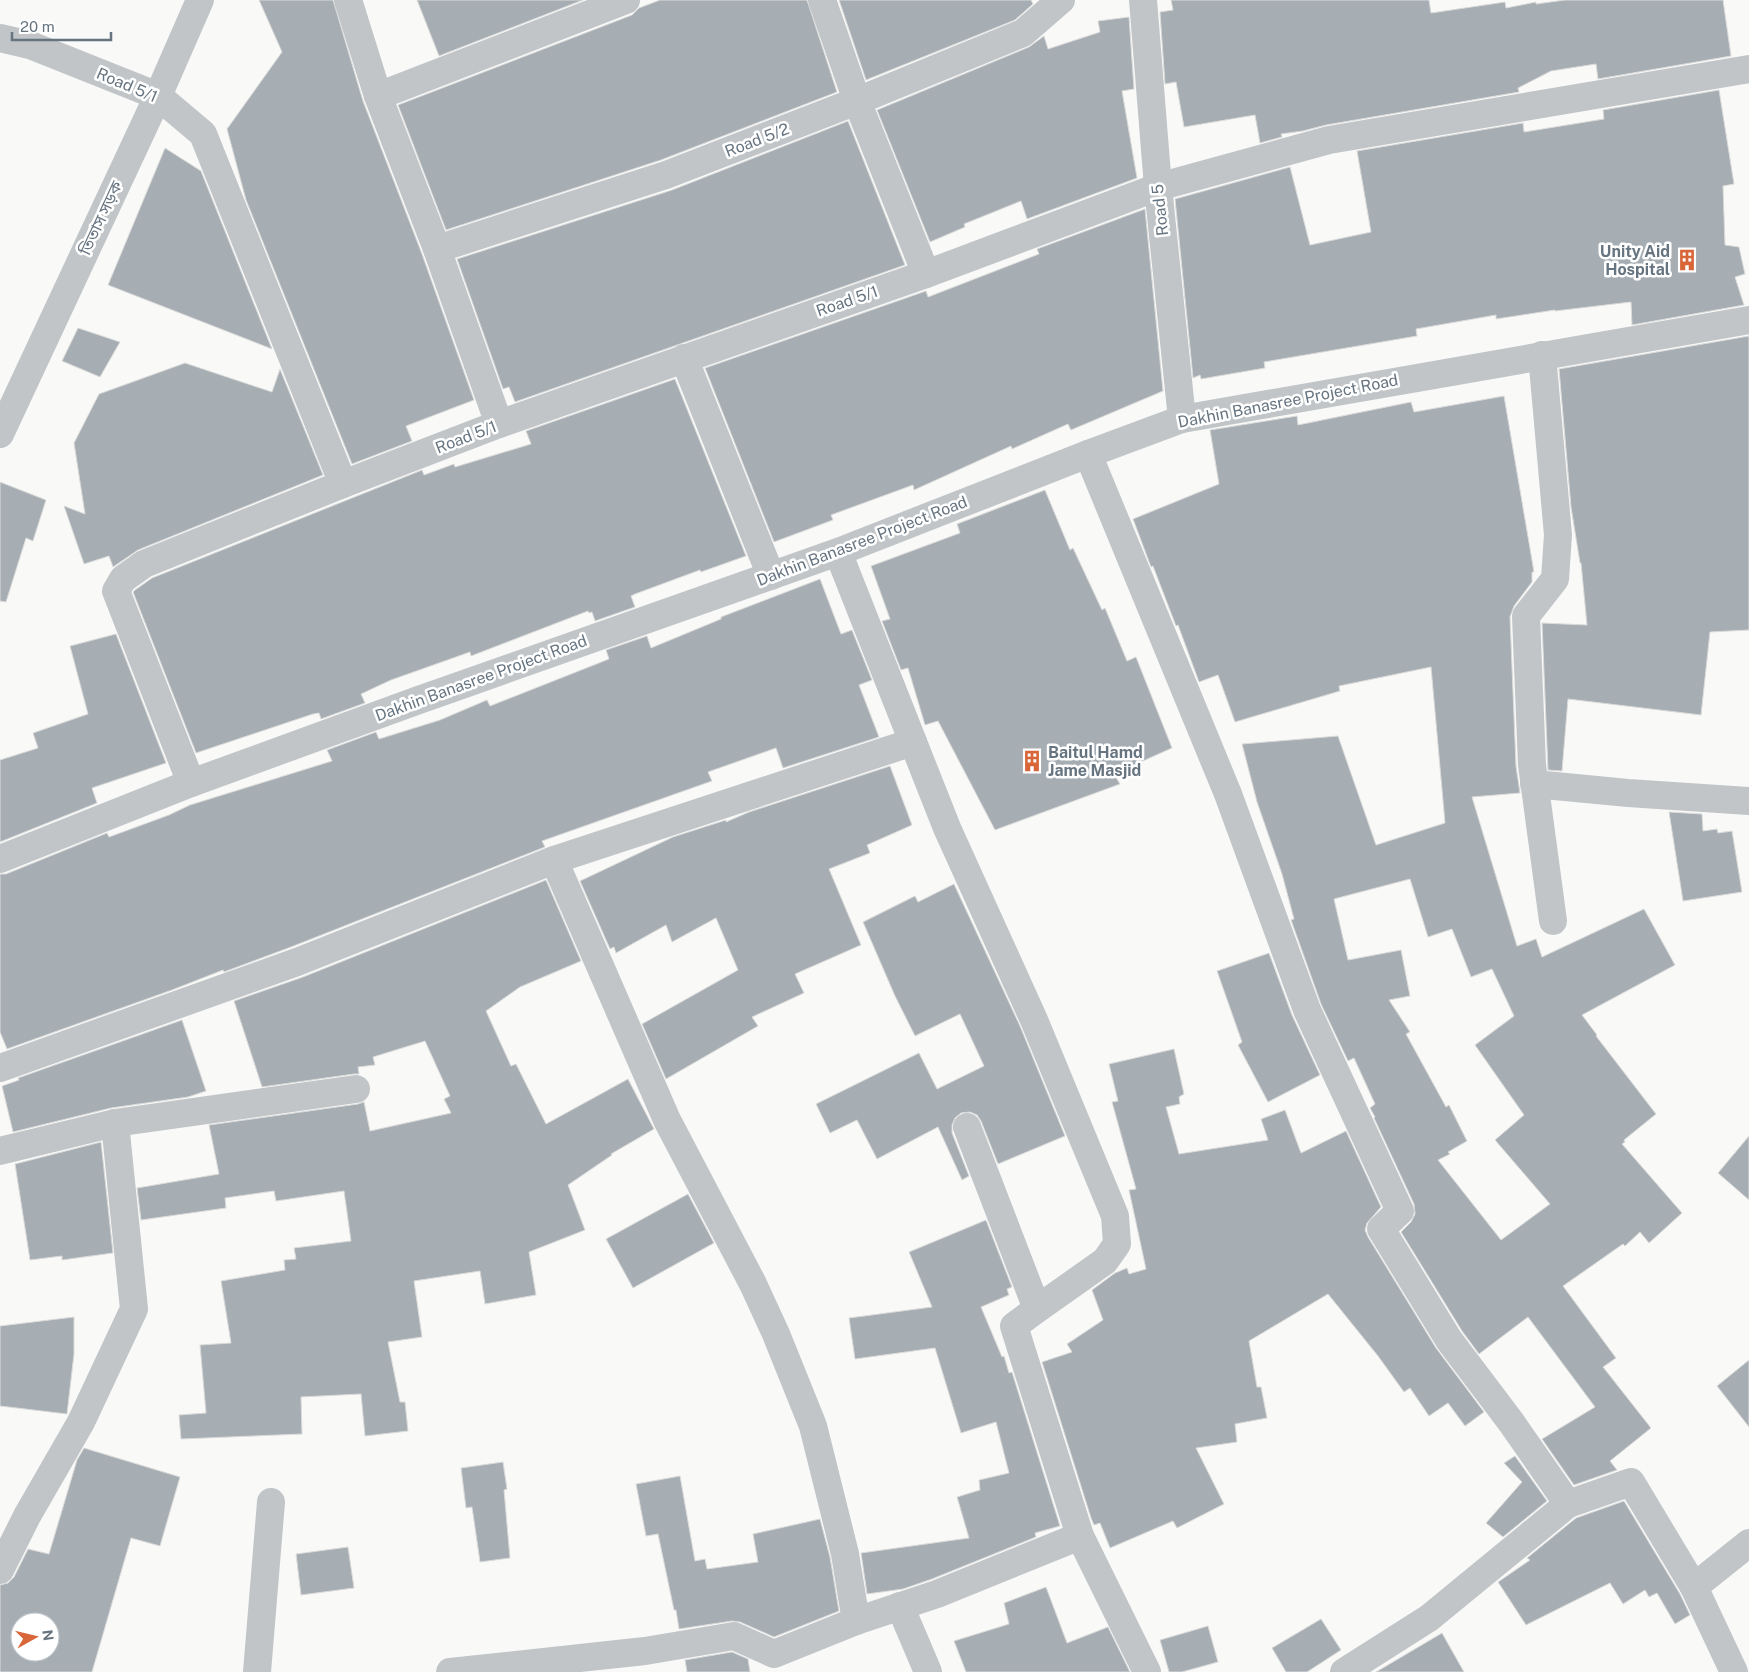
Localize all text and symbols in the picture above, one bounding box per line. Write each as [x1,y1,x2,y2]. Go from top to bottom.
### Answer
scale bar [12,10,111,42]
text: 20 m [20,18,55,35]
street label: Road 5/1 [94,64,160,106]
street label: Road 5/2 [722,119,792,161]
street label: তিতাস সড়ক [75,177,127,259]
street label: Road 5 [1148,183,1172,237]
place label: Unity Aid Hospital [1600,242,1670,279]
building icon: Unity Aid Hospital [1674,247,1700,273]
street label: Road 5/1 [814,282,880,320]
street label: Dakhin Banasree Project Road [1176,370,1400,432]
street label: Road 5/1 [433,417,499,457]
street label: Dakhin Banasree Project Road [754,492,970,590]
street label: Dakhin Banasree Project Road [373,631,589,725]
place label: Baitul Hamd Jame Masjid [1048,743,1143,780]
building icon: Baitul Hamd Jame Masjid [1019,748,1045,774]
north arrow [10,1612,60,1662]
text: N [39,1629,57,1642]

